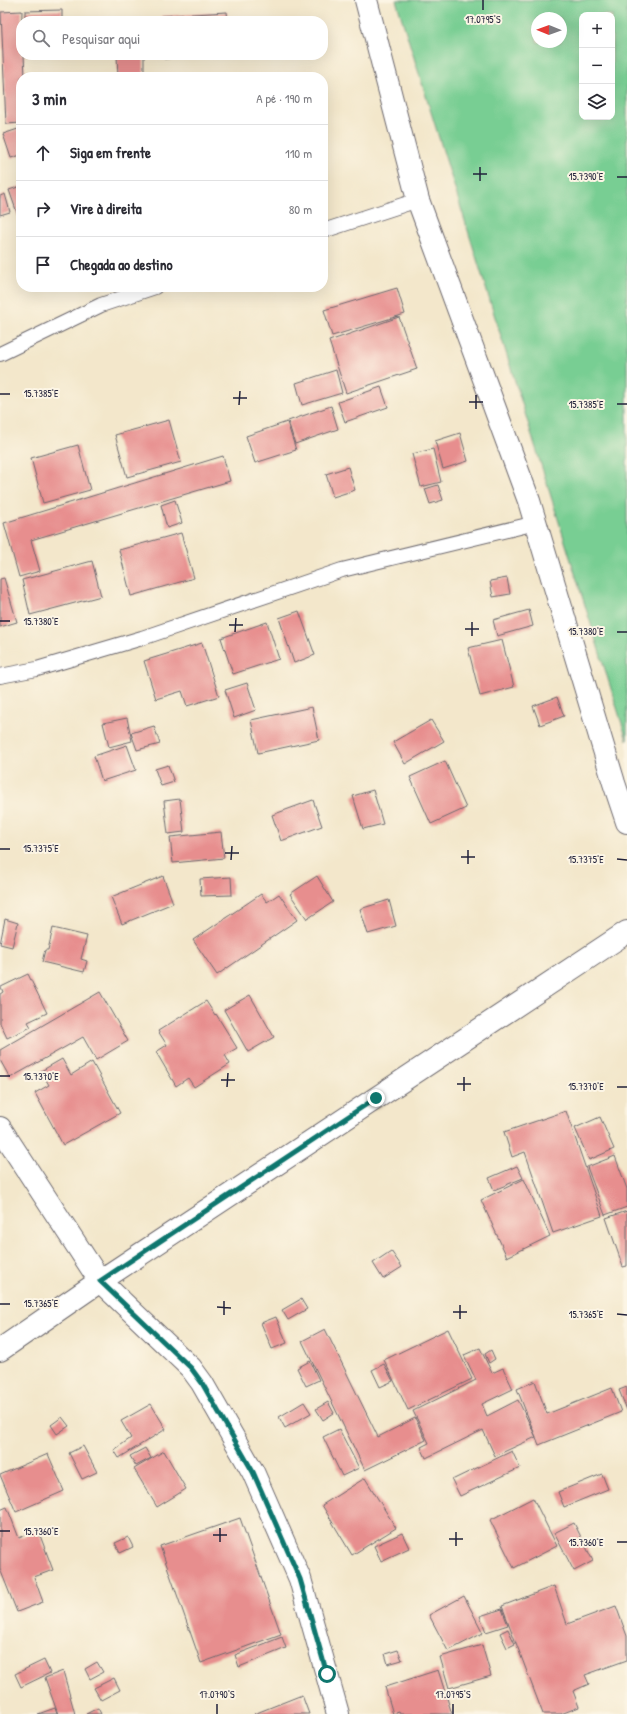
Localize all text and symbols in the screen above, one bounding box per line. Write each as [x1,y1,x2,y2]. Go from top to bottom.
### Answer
north arrow [531,12,567,48]
map controls [579,12,615,120]
button: + [579,12,615,48]
text: 17.0795°S [466,13,501,26]
search box [16,16,328,60]
icon: search [30,27,52,49]
text: Pesquisar aqui [62,28,140,49]
button: − [579,48,615,84]
button: layers [579,84,615,120]
text: 3 min [32,87,67,110]
text: A pé · 190 m [256,89,312,107]
icon: ahead [32,142,54,164]
text: Siga em frente [70,142,151,163]
text: 110 m [285,144,312,162]
text: 15.7390°E [569,170,604,183]
icon: right [32,198,54,220]
text: Vire à direita [70,198,142,219]
text: 80 m [289,200,312,218]
icon: arrive [32,254,54,276]
text: Chegada ao destino [70,254,173,275]
text: 15.7385°E [24,387,59,400]
text: 15.7385°E [569,398,604,411]
text: 15.7380°E [24,615,59,628]
text: 15.7380°E [569,625,604,638]
text: 15.7375°E [23,842,59,855]
text: 15.7375°E [568,853,604,866]
text: 15.7370°E [23,1070,59,1083]
text: 15.7370°E [568,1080,604,1093]
route end [367,1089,385,1107]
text: 15.7365°E [24,1297,59,1310]
text: 15.7365°E [569,1308,604,1321]
text: 15.7360°E [24,1525,59,1538]
text: 15.7360°E [569,1536,604,1549]
route start [318,1665,336,1683]
text: 17.0790°S [199,1688,235,1701]
text: 17.0795°S [436,1688,471,1701]

